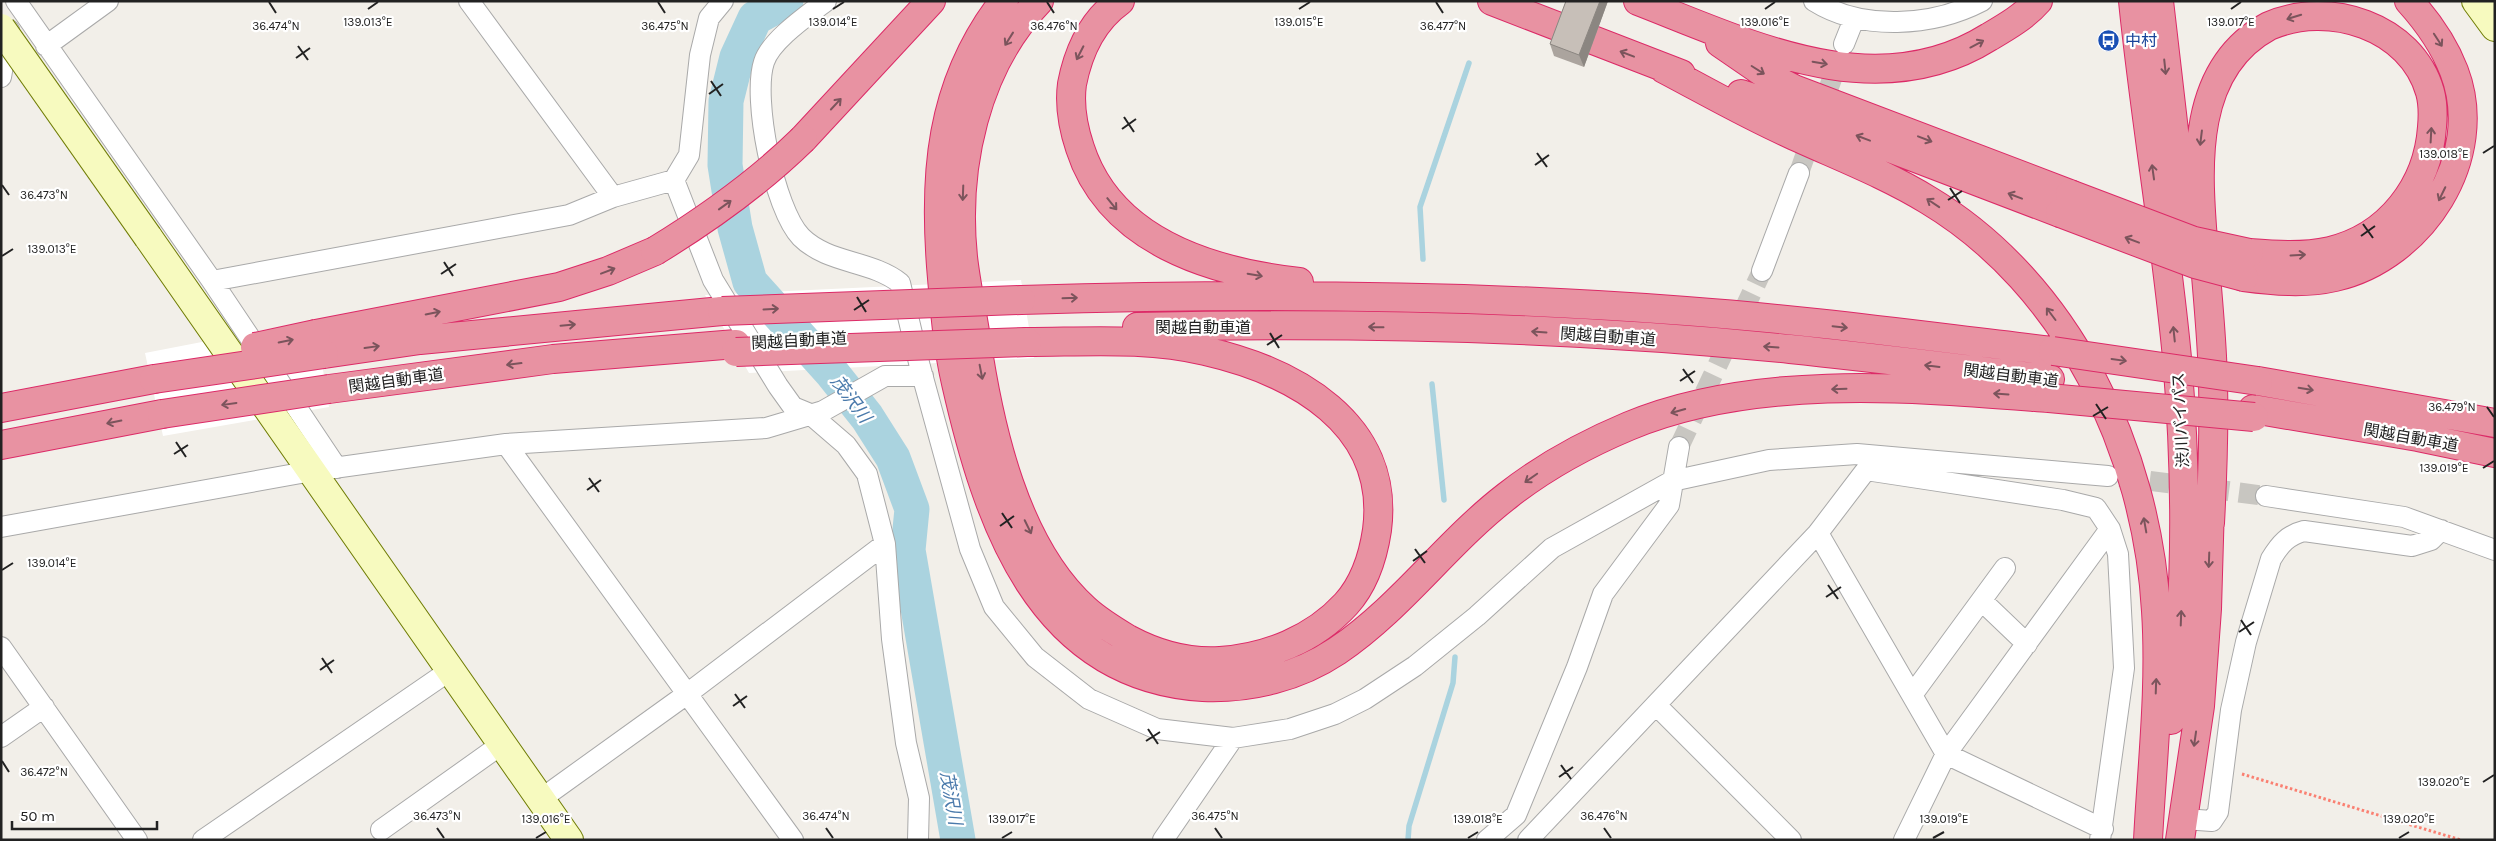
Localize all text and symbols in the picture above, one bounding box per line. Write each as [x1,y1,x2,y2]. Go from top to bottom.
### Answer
one-way arrow [2286,13,2302,23]
text: 139.013°E [343,15,393,29]
text: 139.014°E [809,15,857,29]
text: 139.015°E [1275,15,1323,29]
text: 139.016°E [1741,15,1789,29]
text: 139.017°E [2207,15,2255,29]
text: 36.474°N [252,19,300,33]
text: 36.475°N [641,19,689,33]
text: 36.476°N [1030,19,1078,33]
text: 36.477°N [1420,19,1466,33]
bus stop icon: 中村 [2097,28,2121,52]
place label: 中村 [2125,31,2157,50]
one-way arrow [1004,32,1014,46]
one-way arrow [2433,33,2444,47]
one-way arrow [1970,39,1985,49]
one-way arrow [1075,46,1085,61]
one-way arrow [1620,49,1636,58]
one-way arrow [1811,58,1827,68]
one-way arrow [2160,59,2170,75]
one-way arrow [1751,65,1765,75]
one-way arrow [830,97,842,110]
one-way arrow [2427,127,2436,143]
one-way arrow [2196,130,2206,146]
one-way arrow [1856,133,1871,142]
one-way arrow [1916,135,1932,144]
text: 139.018°E [2419,147,2469,161]
one-way arrow [2148,165,2158,181]
one-way arrow [958,185,967,201]
one-way arrow [2437,186,2446,201]
text: 36.473°N [20,188,68,202]
one-way arrow [2008,191,2023,200]
one-way arrow [1107,197,1118,210]
one-way arrow [1927,198,1941,208]
one-way arrow [718,200,732,210]
one-way arrow [2124,235,2140,244]
text: 139.013°E [27,242,77,256]
one-way arrow [2289,250,2305,259]
one-way arrow [600,266,615,275]
one-way arrow [1246,271,1262,281]
one-way arrow [1061,294,1077,303]
one-way arrow [763,305,779,314]
one-way arrow [425,307,441,317]
one-way arrow [2045,308,2056,321]
street label: 関越自動車道 [1155,318,1251,337]
one-way arrow [560,320,576,330]
one-way arrow [1369,323,1385,332]
one-way arrow [1832,323,1848,332]
street label: 関越自動車道 [1559,324,1657,349]
one-way arrow [2169,326,2179,342]
one-way arrow [1531,327,1547,336]
street label: 関越自動車道 [751,328,847,352]
one-way arrow [278,335,294,345]
one-way arrow [363,342,379,352]
one-way arrow [1763,343,1779,352]
one-way arrow [2111,356,2127,366]
one-way arrow [506,359,522,369]
street label: 関越自動車道 [1962,360,2060,391]
one-way arrow [1925,361,1941,371]
one-way arrow [977,363,986,379]
street label: 関越自動車道 [347,364,445,397]
water label: 茂沢川 [826,371,877,429]
street label: 渋川バイパス [2169,372,2192,468]
one-way arrow [1831,384,1847,393]
one-way arrow [2298,384,2314,394]
one-way arrow [1993,390,2009,399]
one-way arrow [221,399,237,409]
text: 36.479°N [2428,400,2476,414]
one-way arrow [1670,406,1686,416]
one-way arrow [106,418,122,428]
street label: 関越自動車道 [2362,420,2460,455]
text: 139.019°E [2419,461,2469,475]
one-way arrow [1524,473,1538,483]
one-way arrow [2140,517,2150,533]
one-way arrow [1023,519,1033,534]
one-way arrow [2204,551,2214,567]
text: 139.014°E [28,556,76,570]
one-way arrow [2177,610,2186,626]
one-way arrow [2151,678,2161,694]
one-way arrow [2190,731,2200,747]
text: 36.472°N [20,765,68,779]
water label: 茂沢川 [935,770,967,828]
text: 139.020°E [2418,775,2470,789]
scale bar [12,798,158,830]
text: 50 m [20,807,55,825]
text: 36.473°N [413,809,461,823]
text: 36.474°N [802,809,850,823]
text: 36.475°N [1191,809,1239,823]
text: 36.476°N [1580,809,1628,823]
text: 139.016°E [522,812,570,826]
text: 139.017°E [988,812,1036,826]
text: 139.018°E [1453,812,1503,826]
text: 139.019°E [1919,812,1969,826]
text: 139.020°E [2383,812,2435,826]

